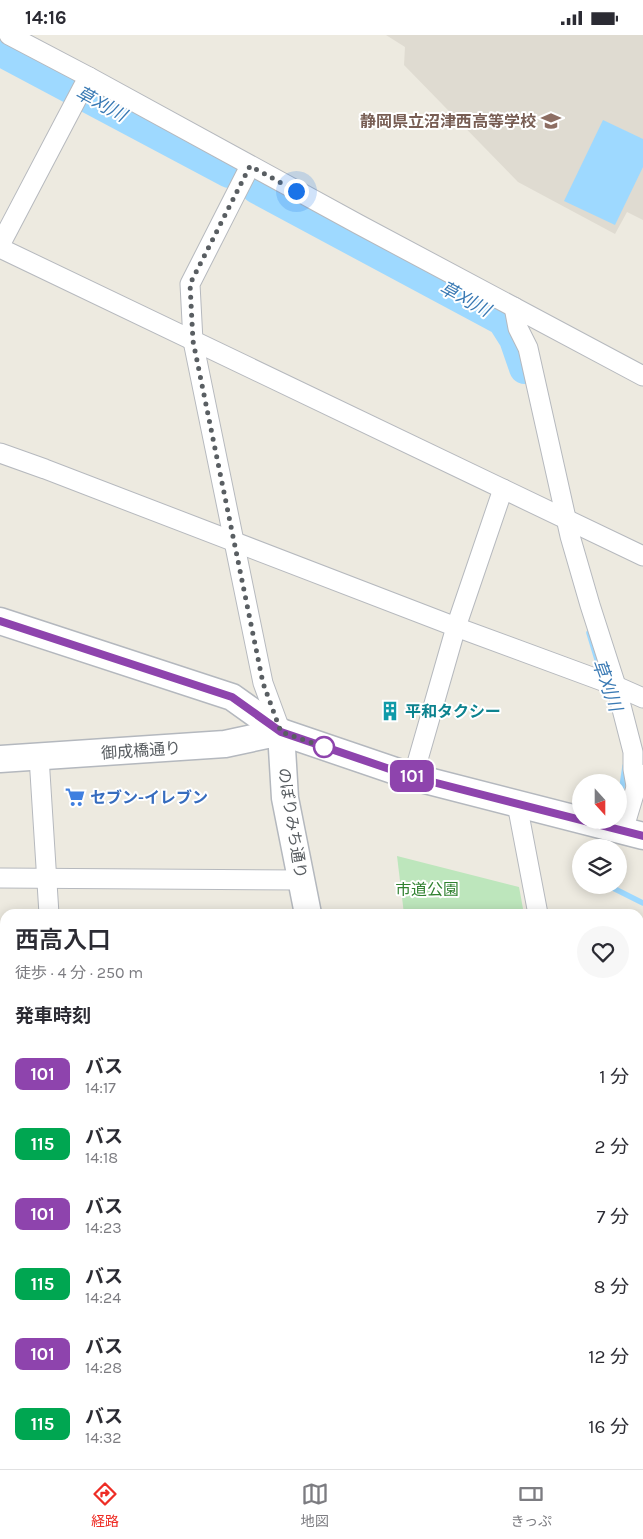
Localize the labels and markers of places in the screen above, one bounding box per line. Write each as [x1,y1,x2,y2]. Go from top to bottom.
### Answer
school or university icon: 静岡県立沼津西高等学校 [540,110,562,132]
place label: 静岡県立沼津西高等学校 [360,112,536,131]
building icon: 平和タクシー [379,700,401,722]
place label: 平和タクシー [405,702,501,721]
unlabelled marker [313,736,335,758]
supermarket icon: セブン-イレブン [64,786,86,808]
place label: セブン-イレブン [90,788,208,807]

